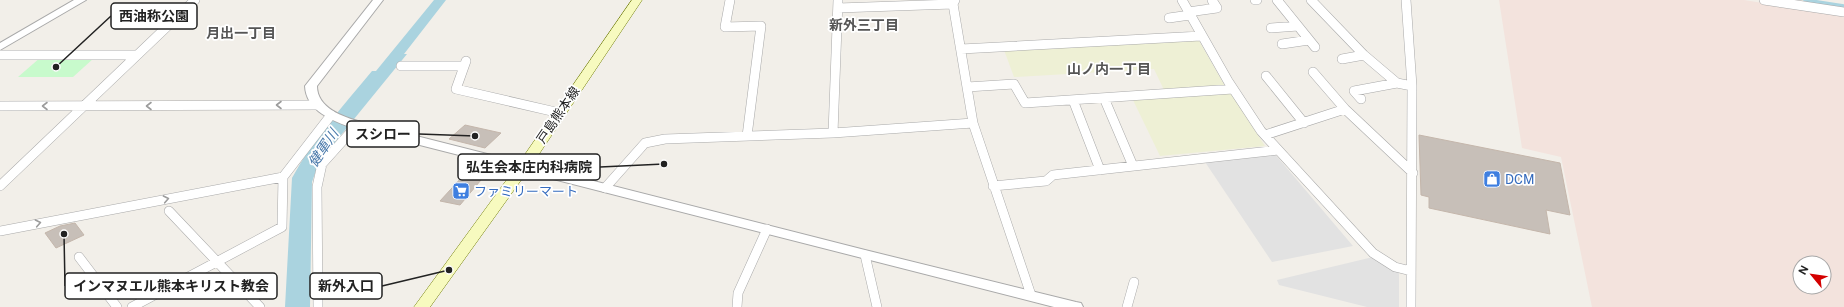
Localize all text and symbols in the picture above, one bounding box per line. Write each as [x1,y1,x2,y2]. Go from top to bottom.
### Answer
callout: 西油称公園 [111,3,197,29]
text: 西油称公園 [119,8,189,24]
district label: 新外三丁目 [829,17,899,33]
district label: 月出一丁目 [206,25,276,41]
district label: 山ノ内一丁目 [1067,61,1151,77]
street label: 戸島熊本線 [534,84,582,146]
one-way arrow [276,101,282,109]
one-way arrow [42,102,48,110]
one-way arrow [146,102,152,110]
callout: スシロー [347,121,419,147]
water label: 健軍川 [305,124,342,170]
text: スシロー [355,126,411,142]
callout: 弘生会本庄内科病院 [458,154,600,180]
text: 弘生会本庄内科病院 [466,159,592,175]
shop icon: DCM [1482,169,1502,189]
place label: DCM [1505,172,1534,187]
supermarket icon: ファミリーマート [451,181,471,201]
place label: ファミリーマート [474,184,578,199]
one-way arrow [163,196,169,204]
one-way arrow [35,220,41,228]
north arrow [1792,255,1832,295]
text: N [1796,263,1811,277]
callout: インマヌエル熊本キリスト教会 [65,273,277,299]
callout: 新外入口 [310,273,382,299]
text: インマヌエル熊本キリスト教会 [73,278,269,294]
text: 新外入口 [318,278,374,294]

